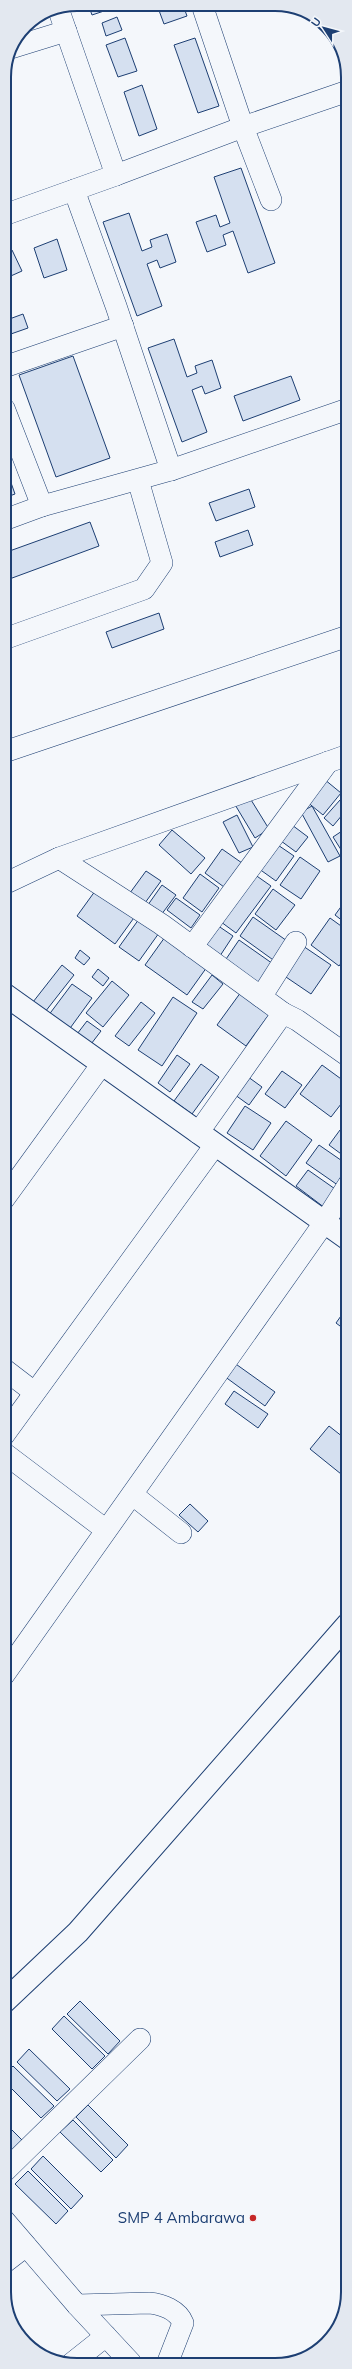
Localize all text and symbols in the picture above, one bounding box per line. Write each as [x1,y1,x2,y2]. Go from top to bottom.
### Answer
north arrow [304,8,344,48]
text: U [308,15,324,30]
place label: SMP 4 Ambarawa [118,2208,245,2227]
marker: SMP 4 Ambarawa [248,2213,258,2223]

